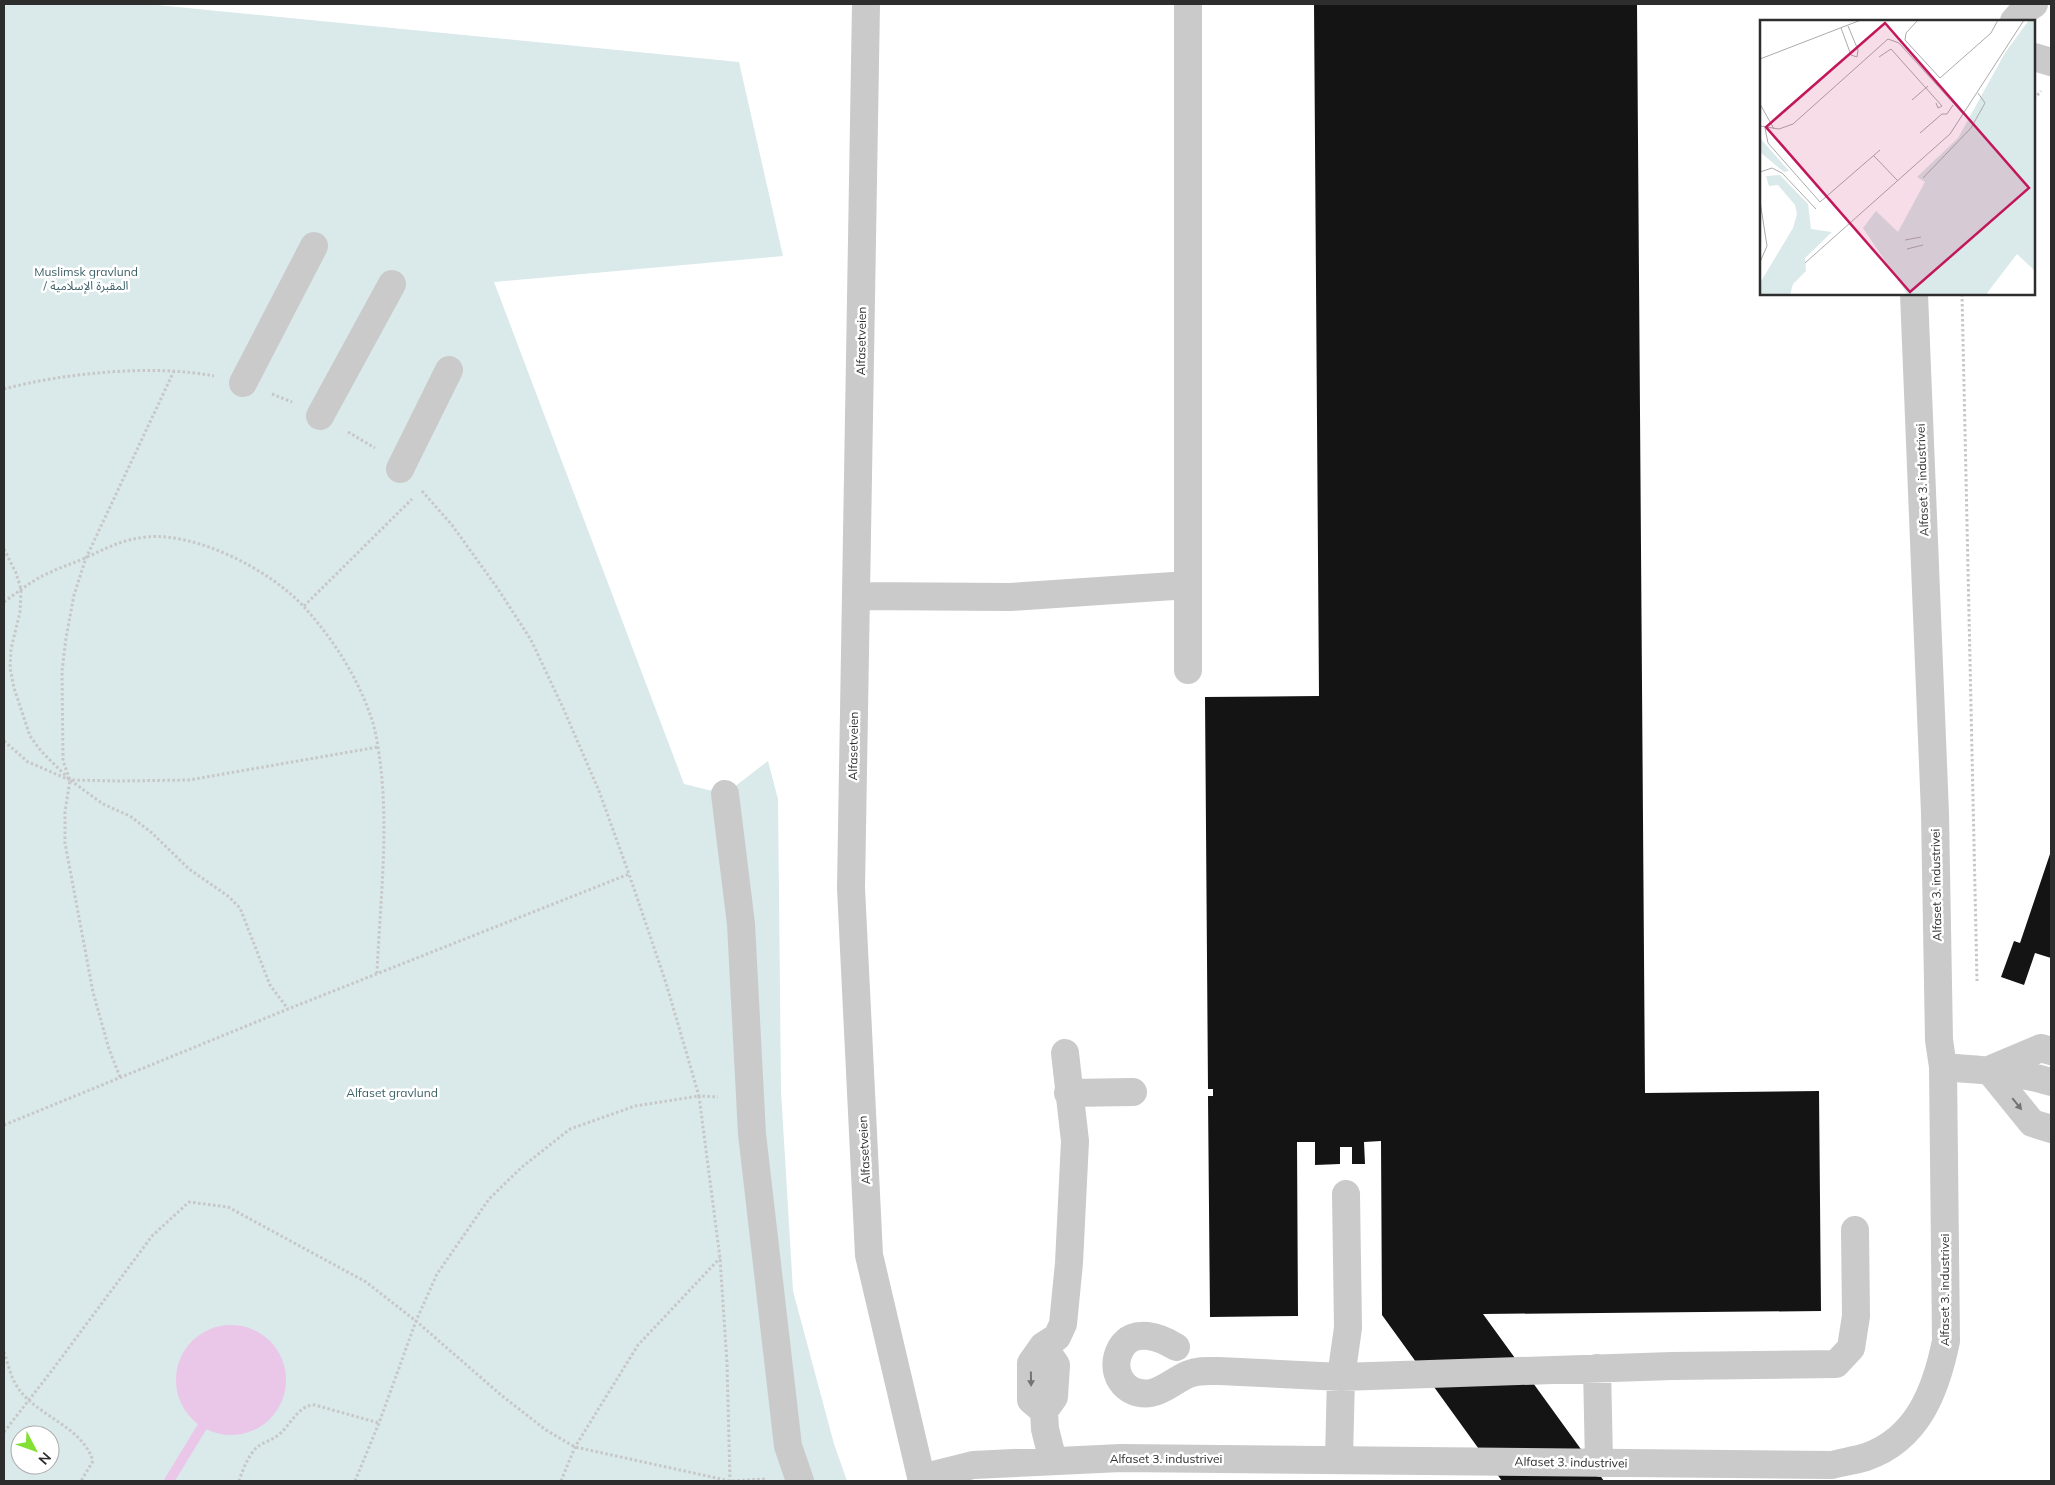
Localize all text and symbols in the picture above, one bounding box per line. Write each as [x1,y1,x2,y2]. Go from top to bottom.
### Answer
inset map [1760,20,2035,295]
park label: Muslimsk gravlund / المقبرة الإسلامية [34,264,138,294]
street label: Alfasetveien [853,306,869,376]
street label: Alfaset 3. industrivei [1913,423,1931,537]
street label: Alfasetveien [845,711,861,781]
street label: Alfaset 3. industrivei [1928,828,1944,941]
park label: Alfaset gravlund [346,1085,438,1100]
one-way arrow [2012,1098,2023,1111]
street label: Alfasetveien [855,1115,873,1185]
street label: Alfaset 3. industrivei [1937,1233,1952,1346]
one-way arrow [1027,1372,1035,1388]
north arrow [10,1425,60,1475]
text: N [35,1449,55,1468]
street label: Alfaset 3. industrivei [1110,1451,1223,1466]
street label: Alfaset 3. industrivei [1515,1454,1628,1470]

